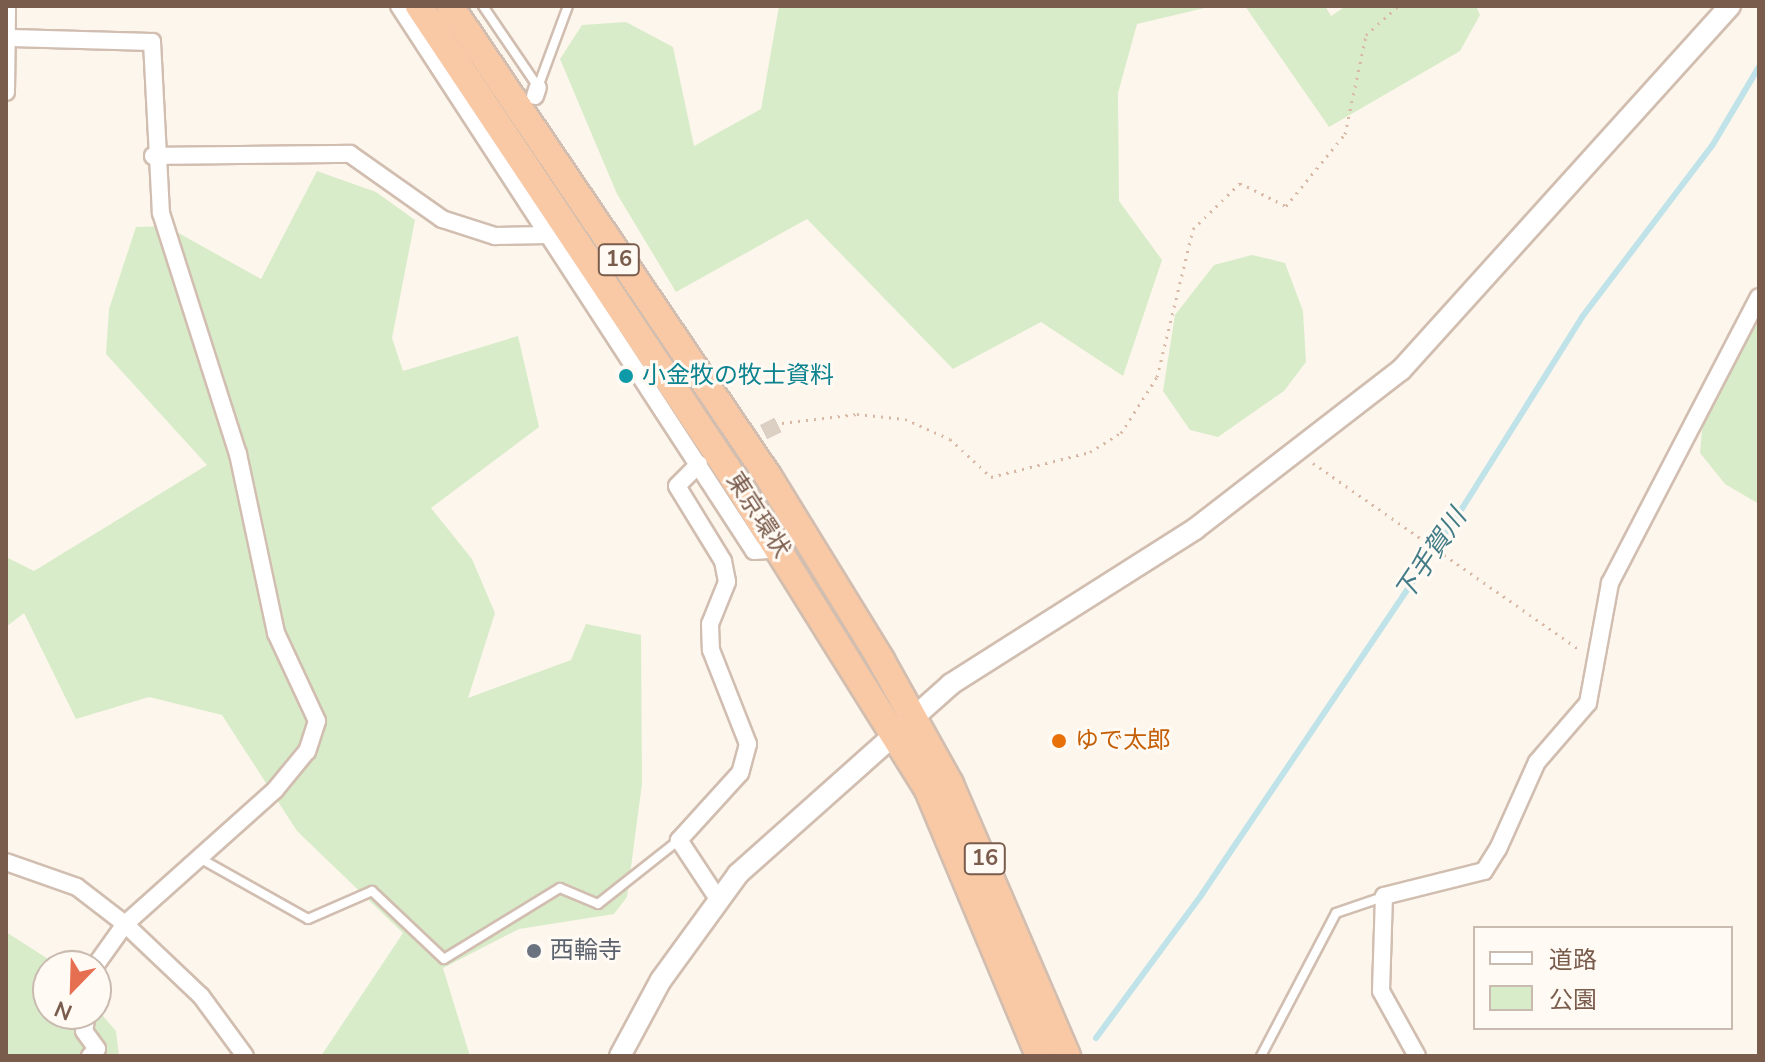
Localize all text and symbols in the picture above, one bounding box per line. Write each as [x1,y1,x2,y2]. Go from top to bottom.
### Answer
road number: 16 [597,242,641,278]
place label: 小金牧の牧士資料 [642,362,834,390]
marker: 小金牧の牧士資料 [617,367,635,385]
street label: 東京環状 [720,467,796,563]
water label: 下手賀川 [1389,503,1473,607]
place label: ゆで太郎 [1075,727,1171,755]
marker: ゆで太郎 [1050,732,1068,750]
road number: 16 [963,841,1007,877]
legend [1473,926,1733,1030]
place label: 西輪寺 [550,937,622,965]
marker: 西輪寺 [525,942,543,960]
text: 道路 [1549,944,1597,976]
north arrow [32,950,112,1030]
text: 公園 [1549,984,1597,1016]
text: N [50,993,77,1027]

